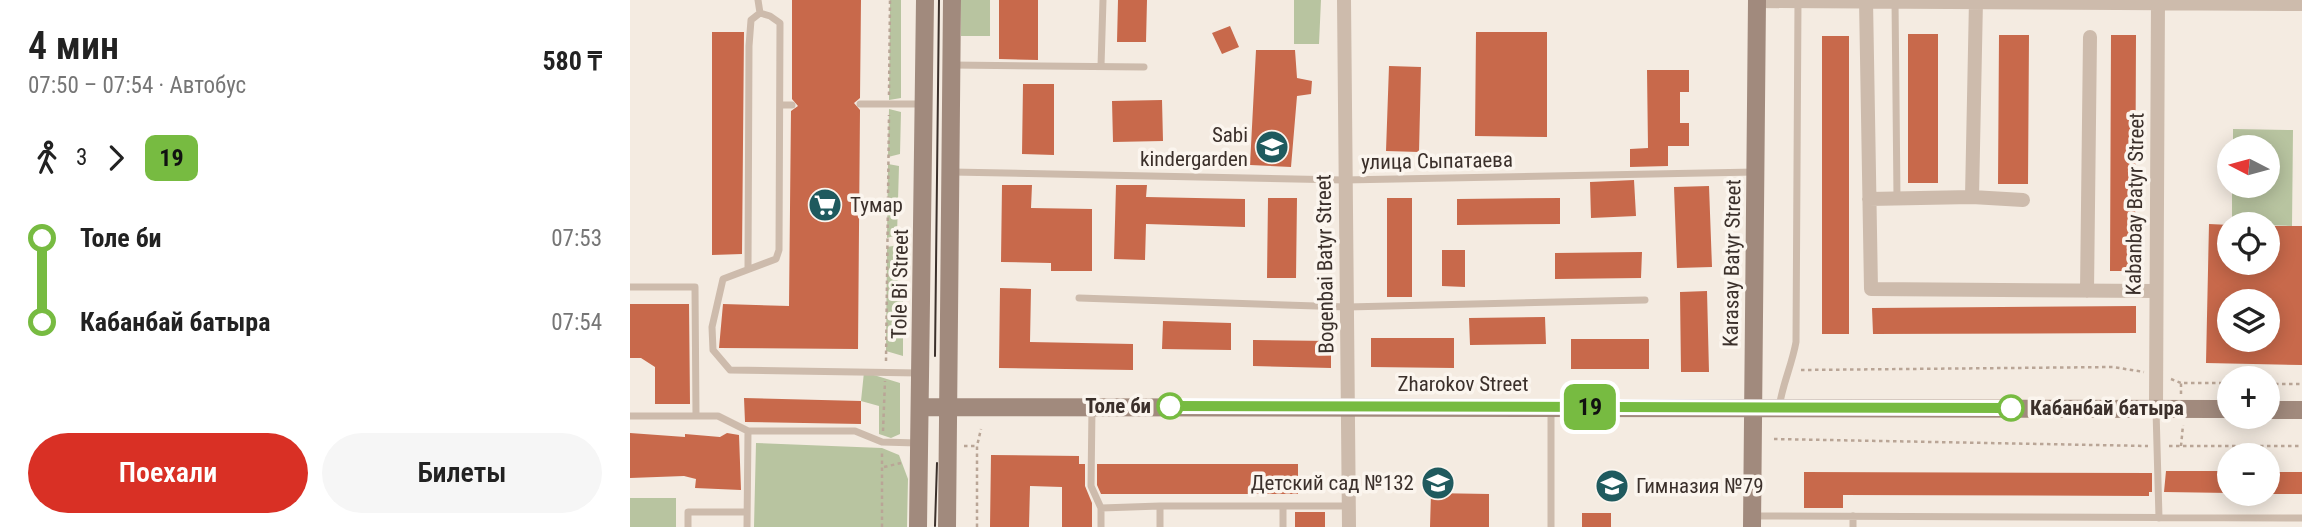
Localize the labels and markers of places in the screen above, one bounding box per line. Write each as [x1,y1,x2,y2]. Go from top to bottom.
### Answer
place label: Sabi kindergarden [1140,123,1248,171]
school or university icon: Sabi kindergarden [1253,128,1291,166]
supermarket icon: Тумар [806,186,844,224]
place label: Тумар [850,193,903,217]
marker: Толе би [1157,393,1183,419]
place label: Толе би [1085,394,1151,418]
marker: Кабанбай батыра [1998,395,2024,421]
place label: Кабанбай батыра [2030,396,2184,420]
school or university icon: Детский сад №132 [1419,464,1457,502]
school or university icon: Гимназия №79 [1593,467,1631,505]
place label: Детский сад №132 [1251,471,1414,495]
place label: Гимназия №79 [1636,474,1764,498]

